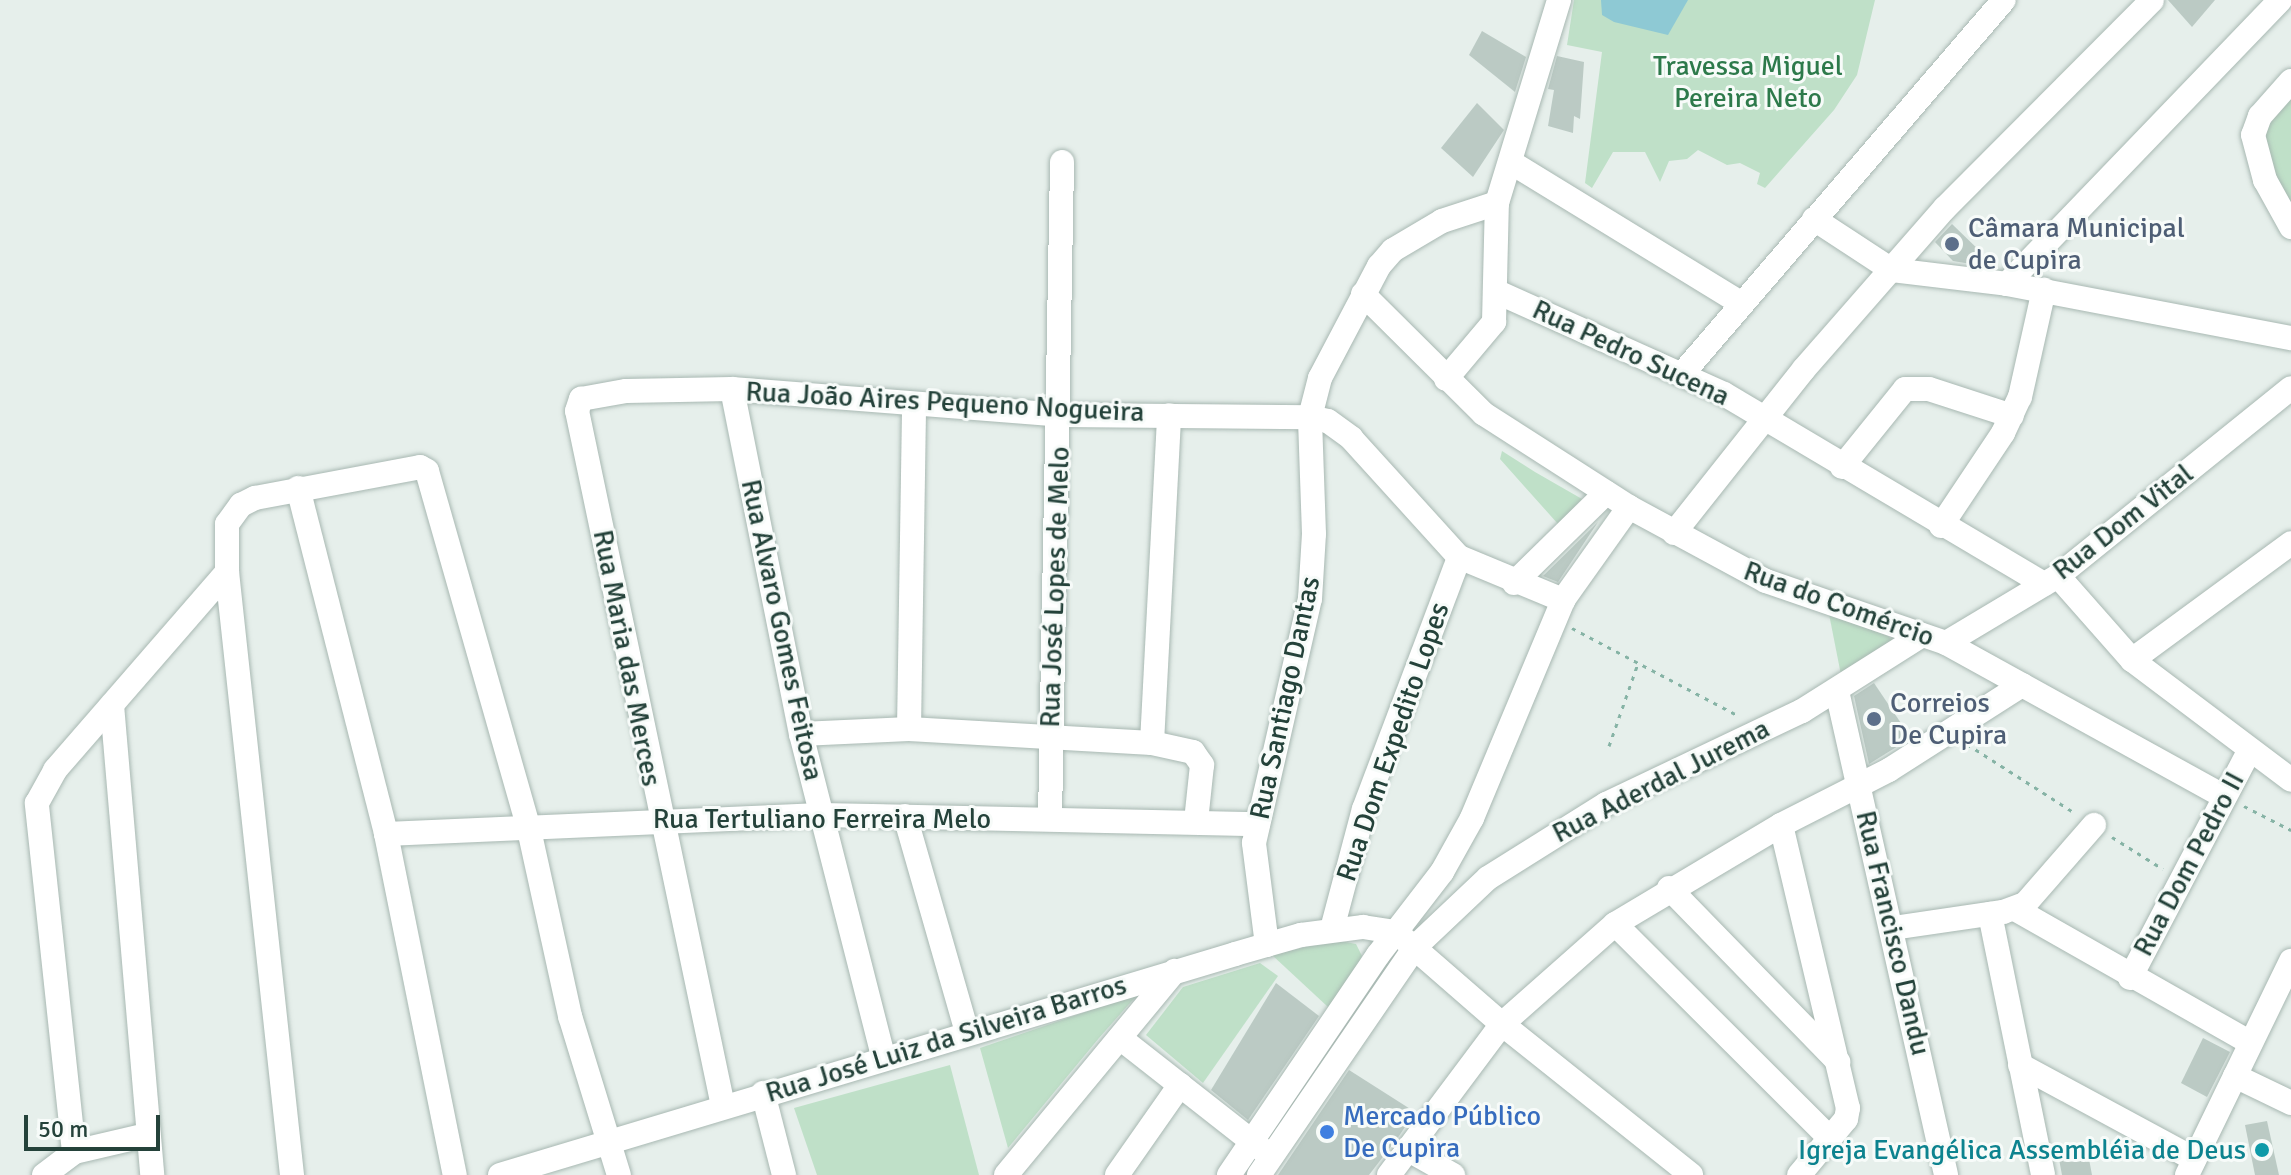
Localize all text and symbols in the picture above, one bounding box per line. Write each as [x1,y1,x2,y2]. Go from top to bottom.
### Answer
park label: Travessa Miguel Pereira Neto [1653,49,1843,115]
place label: Câmara Municipal de Cupira [1968,211,2185,277]
marker: Câmara Municipal de Cupira [1943,235,1961,253]
street label: Rua Pedro Sucena [1527,293,1735,413]
street label: Rua João Aires Pequeno Nogueira [745,375,1145,429]
street label: Rua José Lopes de Melo [1033,446,1077,728]
street label: Rua Dom Vital [2046,457,2200,587]
street label: Rua Alvaro Gomes Feitosa [734,476,830,784]
street label: Rua Maria das Merces [586,527,668,789]
street label: Rua do Comércio [1739,554,1939,654]
street label: Rua Santiago Dantas [1243,573,1327,823]
street label: Rua Dom Expedito Lopes [1329,598,1457,886]
place label: Correios De Cupira [1890,686,2007,752]
marker: Correios De Cupira [1865,710,1883,728]
street label: Rua Aderdal Jurema [1547,712,1775,850]
street label: Rua Dom Pedro II [2126,766,2252,962]
street label: Rua Tertuliano Ferreira Melo [653,802,991,836]
street label: Rua Francisco Dandu [1849,807,1937,1059]
street label: Rua José Luiz da Silveira Barros [762,968,1130,1110]
scale bar [28,1099,164,1149]
place label: Mercado Público De Cupira [1343,1099,1541,1165]
text: 50 m [38,1114,88,1144]
marker: Mercado Público De Cupira [1318,1123,1336,1141]
place label: Igreja Evangélica Assembléia de Deus [1798,1133,2246,1167]
marker: Igreja Evangélica Assembléia de Deus [2253,1141,2271,1159]

